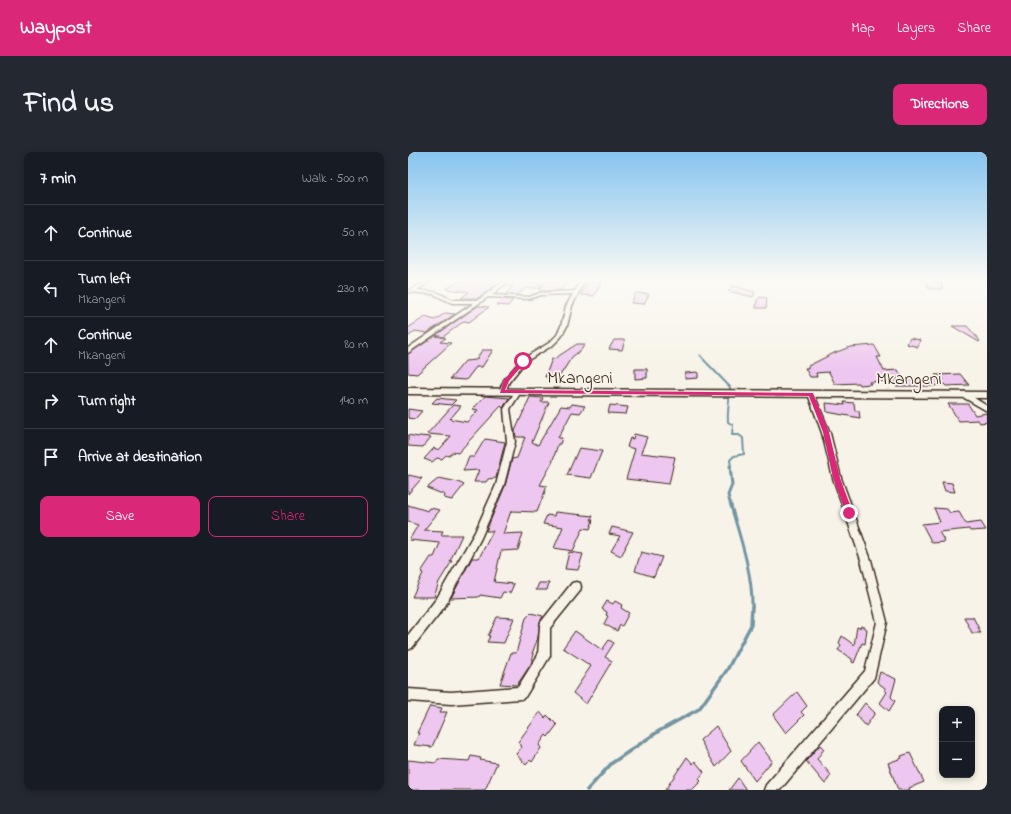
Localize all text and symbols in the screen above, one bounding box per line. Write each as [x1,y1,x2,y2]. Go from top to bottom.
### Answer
text: Waypost [20,15,92,42]
text: Map [851,18,875,39]
text: Layers [897,18,935,39]
text: Share [957,18,991,39]
text: Find us [24,84,114,125]
button: Directions [893,84,987,125]
text: 7 min [40,166,76,191]
text: Walk · 500 m [302,169,368,188]
icon: ahead [40,222,62,244]
text: Continue [78,222,132,244]
text: 50 m [342,223,368,242]
text: Turn left [78,268,131,290]
icon: left [40,278,62,300]
text: 230 m [337,279,368,298]
text: Mkangeni [78,290,125,309]
text: Continue [78,324,132,346]
icon: ahead [40,334,62,356]
text: 80 m [344,335,368,354]
text: Mkangeni [78,346,125,365]
route start [514,352,532,370]
street label: Mkangeni [547,366,613,393]
street label: Mkangeni [876,367,942,394]
icon: right [40,390,62,412]
text: Turn right [78,390,136,412]
text: 140 m [340,391,368,410]
icon: arrive [40,446,62,468]
text: Arrive at destination [78,446,202,468]
button: Save [40,496,200,537]
button: Share [208,496,368,537]
route end [840,504,858,522]
map controls [939,706,975,778]
button: + [939,706,975,742]
button: − [939,742,975,778]

